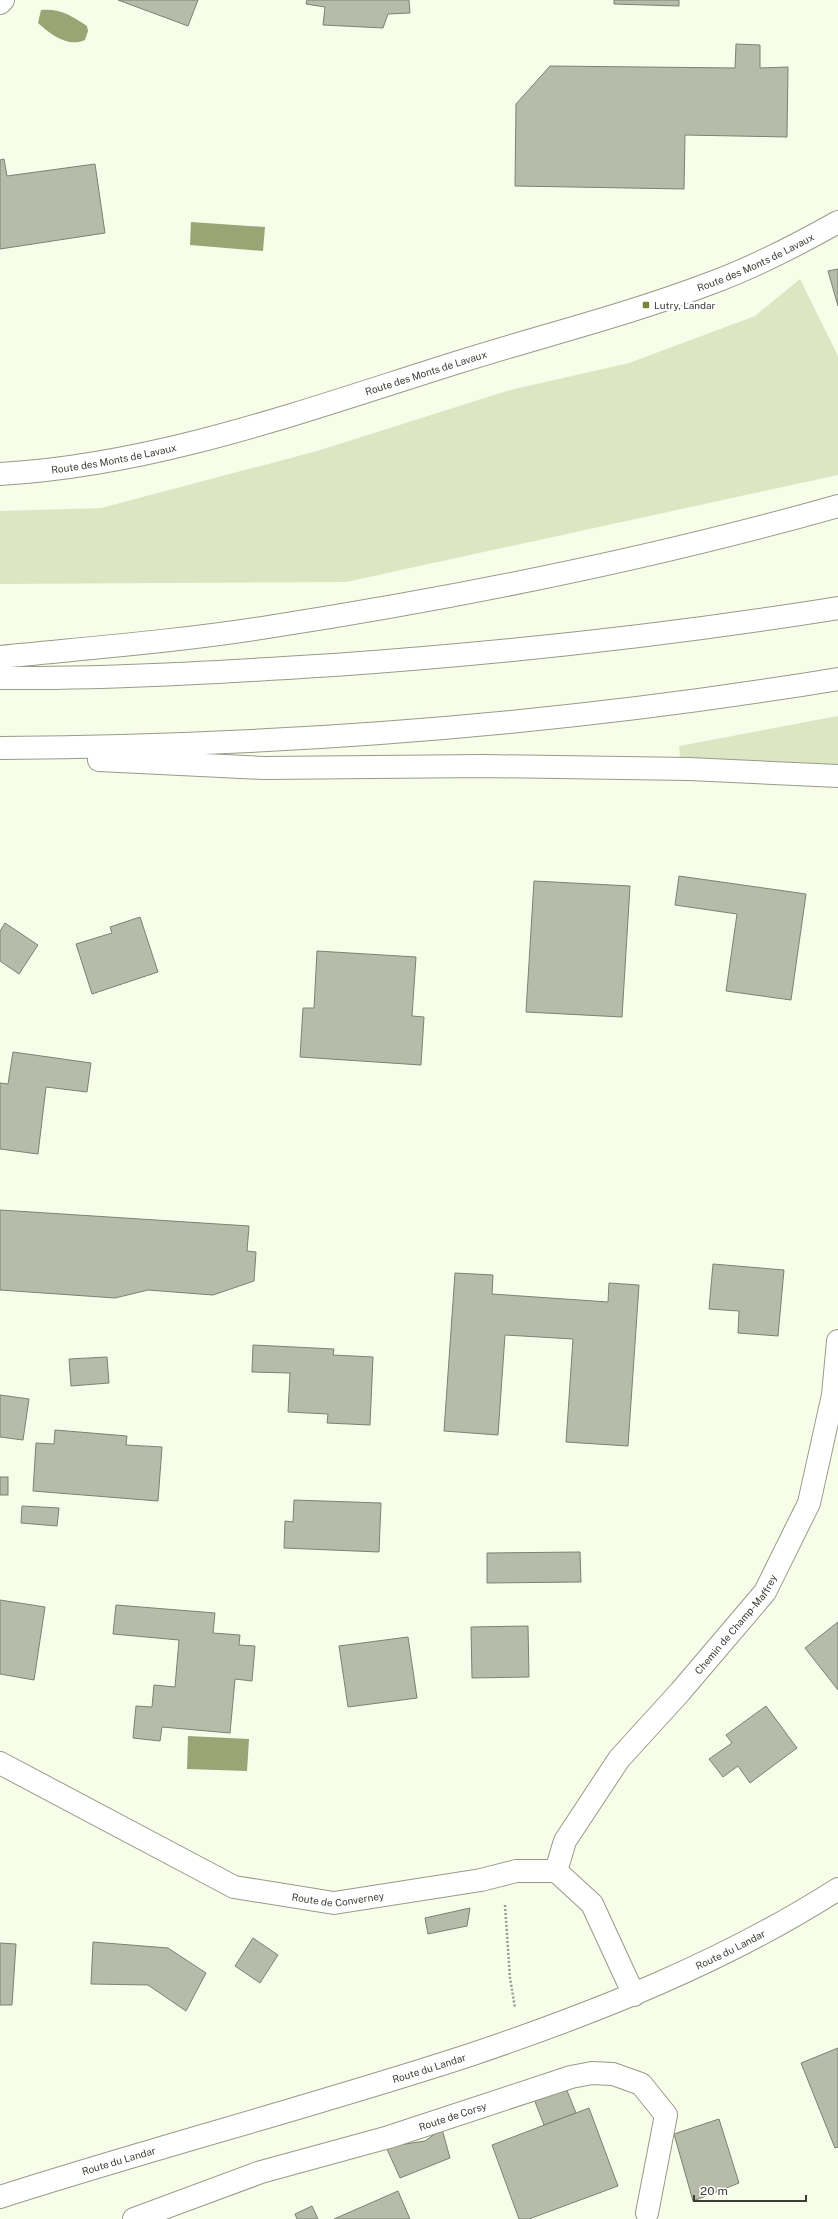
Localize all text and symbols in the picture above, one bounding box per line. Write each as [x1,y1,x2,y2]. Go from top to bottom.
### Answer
street label: Route des Monts de Lavaux [695,230,816,294]
place label: Lutry, Landar [654,299,716,311]
marker: Lutry, Landar [641,300,651,310]
street label: Route des Monts de Lavaux [364,348,488,398]
street label: Route des Monts de Lavaux [51,441,178,475]
street label: Chemin de Champ-Maffrey [692,1572,779,1677]
street label: Route de Converney [291,1889,385,1909]
street label: Route du Landar [693,1927,767,1972]
street label: Route du Landar [391,2051,467,2085]
street label: Route de Corsy [417,2099,489,2133]
street label: Route du Landar [80,2144,157,2177]
scale bar [694,2177,806,2203]
text: 20 m [700,2184,728,2198]

